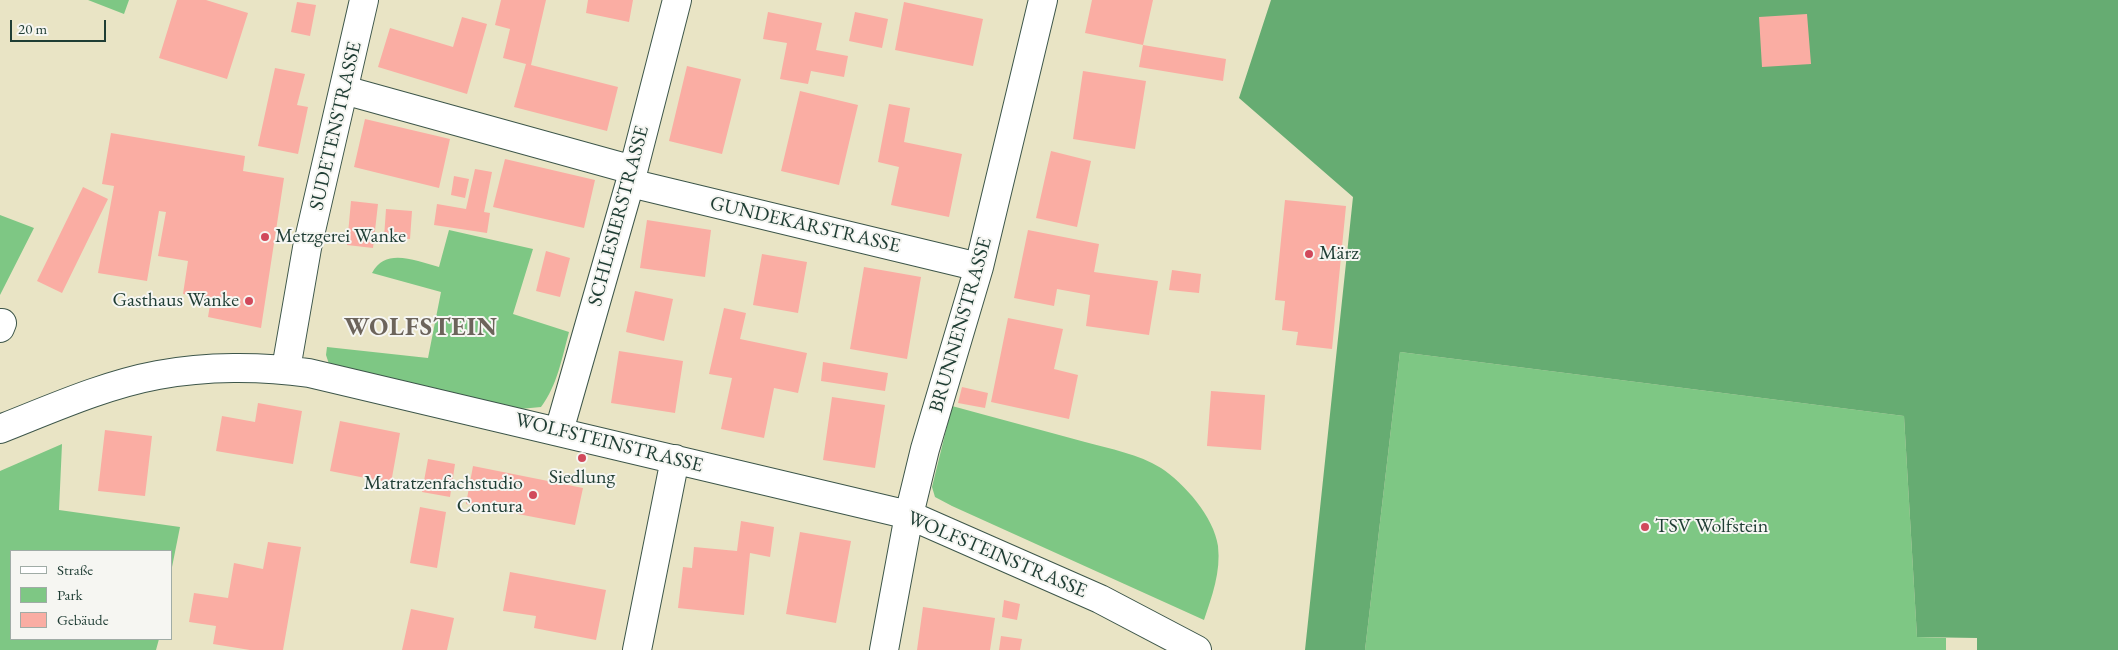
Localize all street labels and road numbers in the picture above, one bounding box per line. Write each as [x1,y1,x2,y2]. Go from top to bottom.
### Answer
street label: SUDETENSTRASSE [305,39,367,213]
street label: SCHLESIERSTRASSE [583,123,655,309]
street label: GUNDEKARSTRASSE [707,191,903,259]
street label: BRUNNENSTRASSE [925,235,997,415]
street label: WOLFSTEINSTRASSE [513,408,705,478]
street label: WOLFSTEINSTRASSE [904,506,1090,604]

